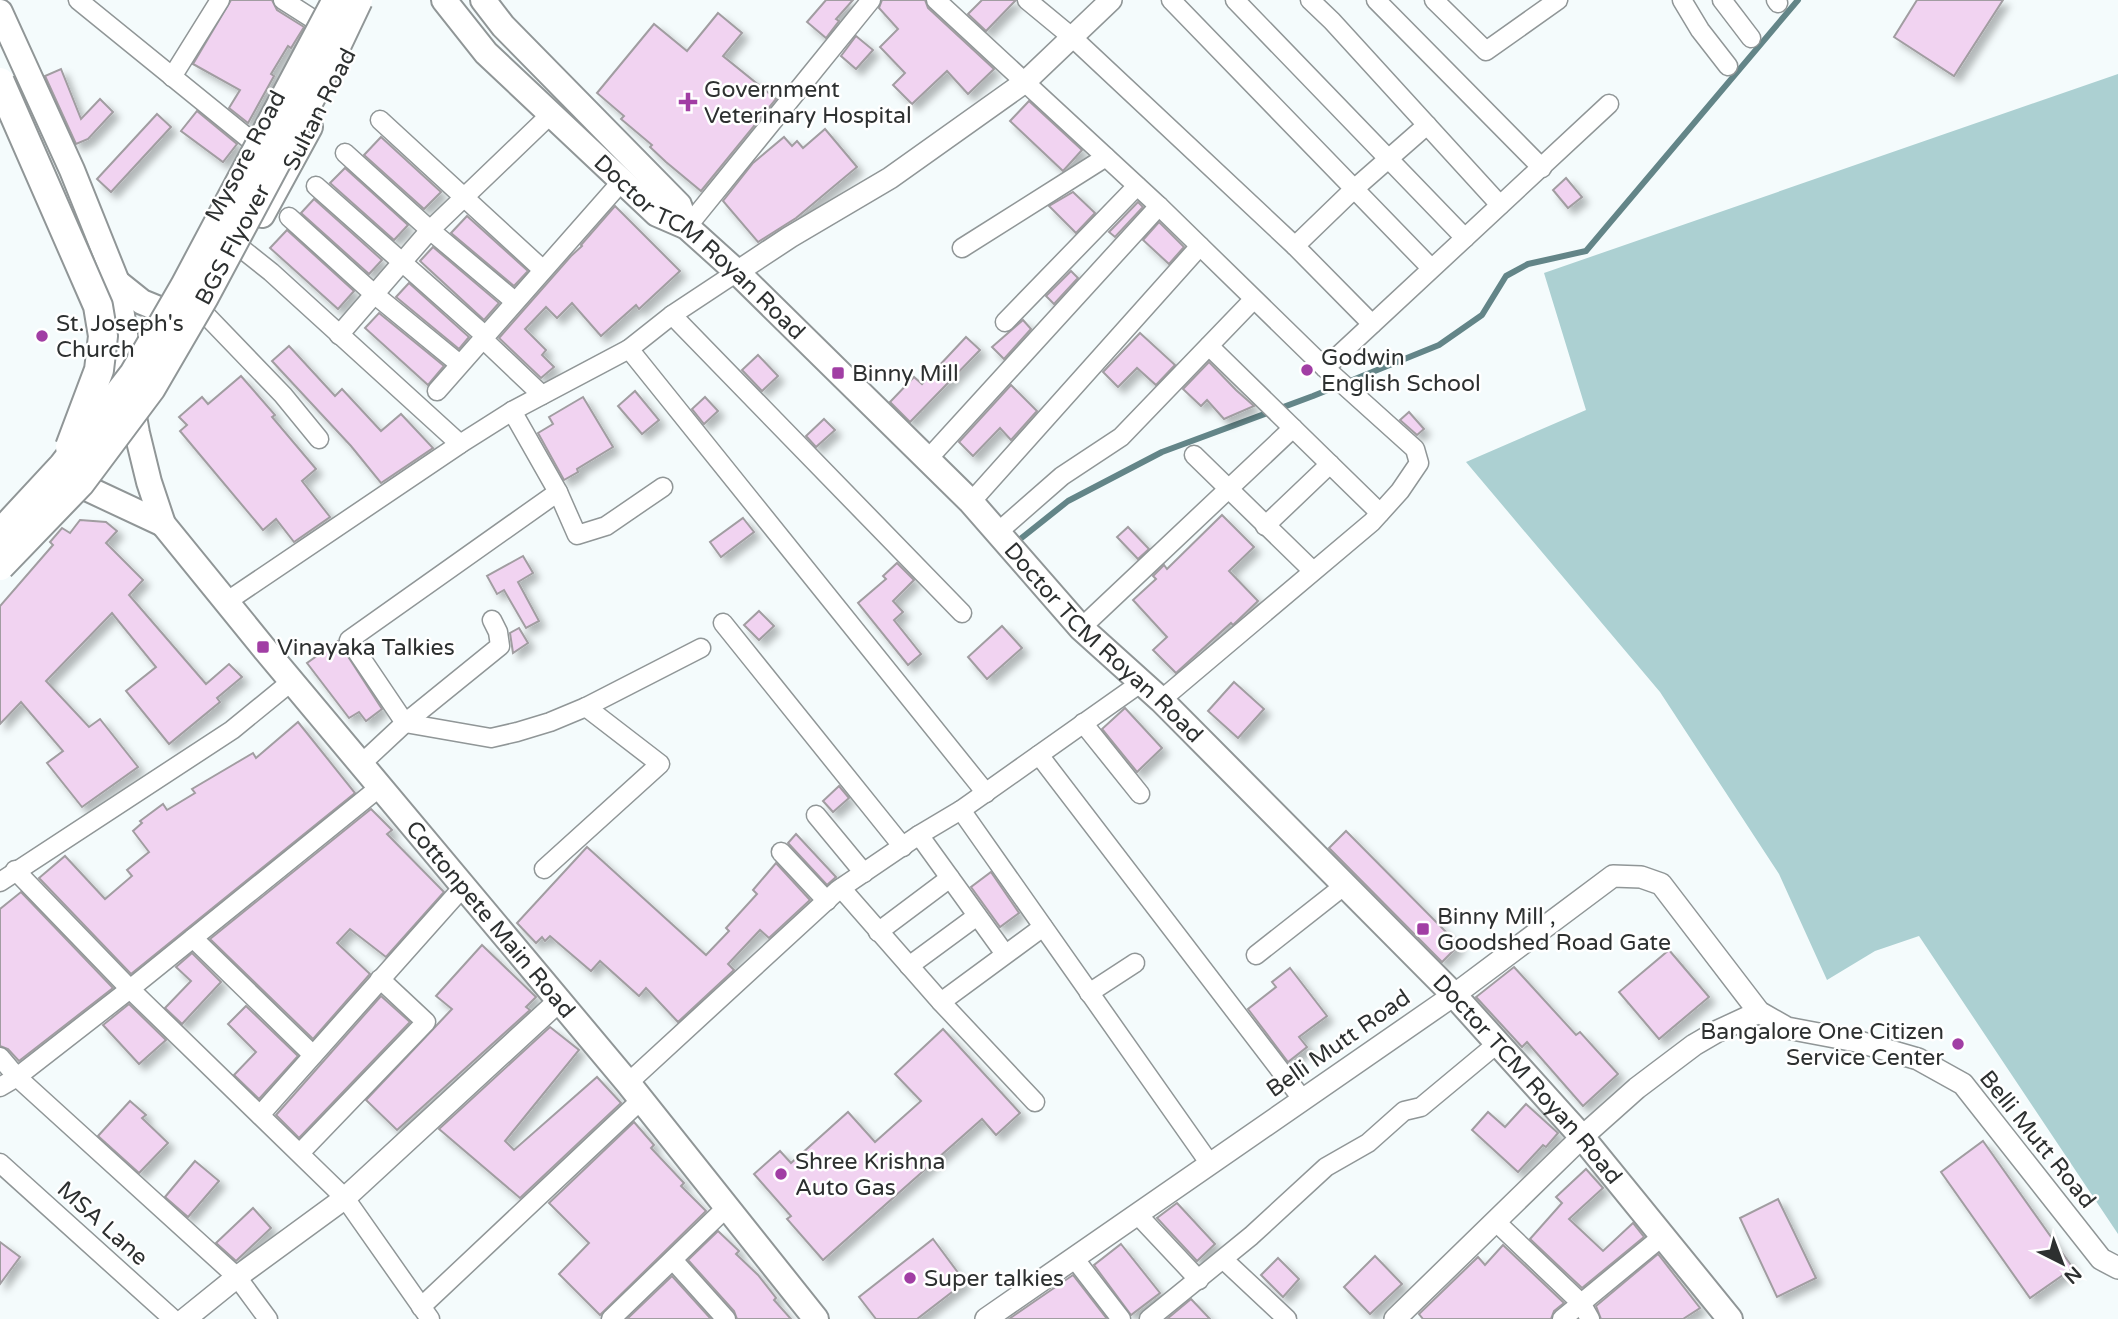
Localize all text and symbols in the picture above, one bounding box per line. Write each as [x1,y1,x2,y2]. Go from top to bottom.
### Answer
street label: Sultan Road [277,44,363,175]
place label: Government Veterinary Hospital [704,76,912,130]
street label: Mysore Road [200,86,292,227]
marker: Government Veterinary Hospital [678,92,698,112]
street label: Doctor TCM Royan Road [588,149,810,346]
street label: BGS Flyover [189,179,277,310]
place label: St. Joseph's Church [56,310,184,364]
marker: St. Joseph's Church [34,328,50,344]
place label: Godwin English School [1321,344,1481,398]
place label: Binny Mill [852,360,959,388]
marker: Godwin English School [1299,362,1315,378]
marker: Binny Mill [830,365,846,381]
street label: Doctor TCM Royan Road [998,537,1208,749]
place label: Vinayaka Talkies [277,634,455,662]
marker: Vinayaka Talkies [255,639,271,655]
street label: Cottonpete Main Road [399,815,581,1024]
place label: Binny Mill , Goodshed Road Gate [1437,903,1671,957]
marker: Binny Mill , Goodshed Road Gate [1415,921,1431,937]
street label: Doctor TCM Royan Road [1427,969,1628,1190]
street label: Belli Mutt Road [1261,984,1416,1104]
place label: Bangalore One Citizen Service Center [1700,1018,1944,1072]
marker: Bangalore One Citizen Service Center [1950,1036,1966,1052]
street label: Belli Mutt Road [1973,1065,2101,1214]
place label: Shree Krishna Auto Gas [795,1148,945,1202]
marker: Shree Krishna Auto Gas [773,1166,789,1182]
street label: MSA Lane [51,1176,154,1272]
north arrow [2027,1228,2097,1298]
text: N [2060,1262,2086,1288]
place label: Super talkies [924,1265,1064,1293]
marker: Super talkies [902,1270,918,1286]

